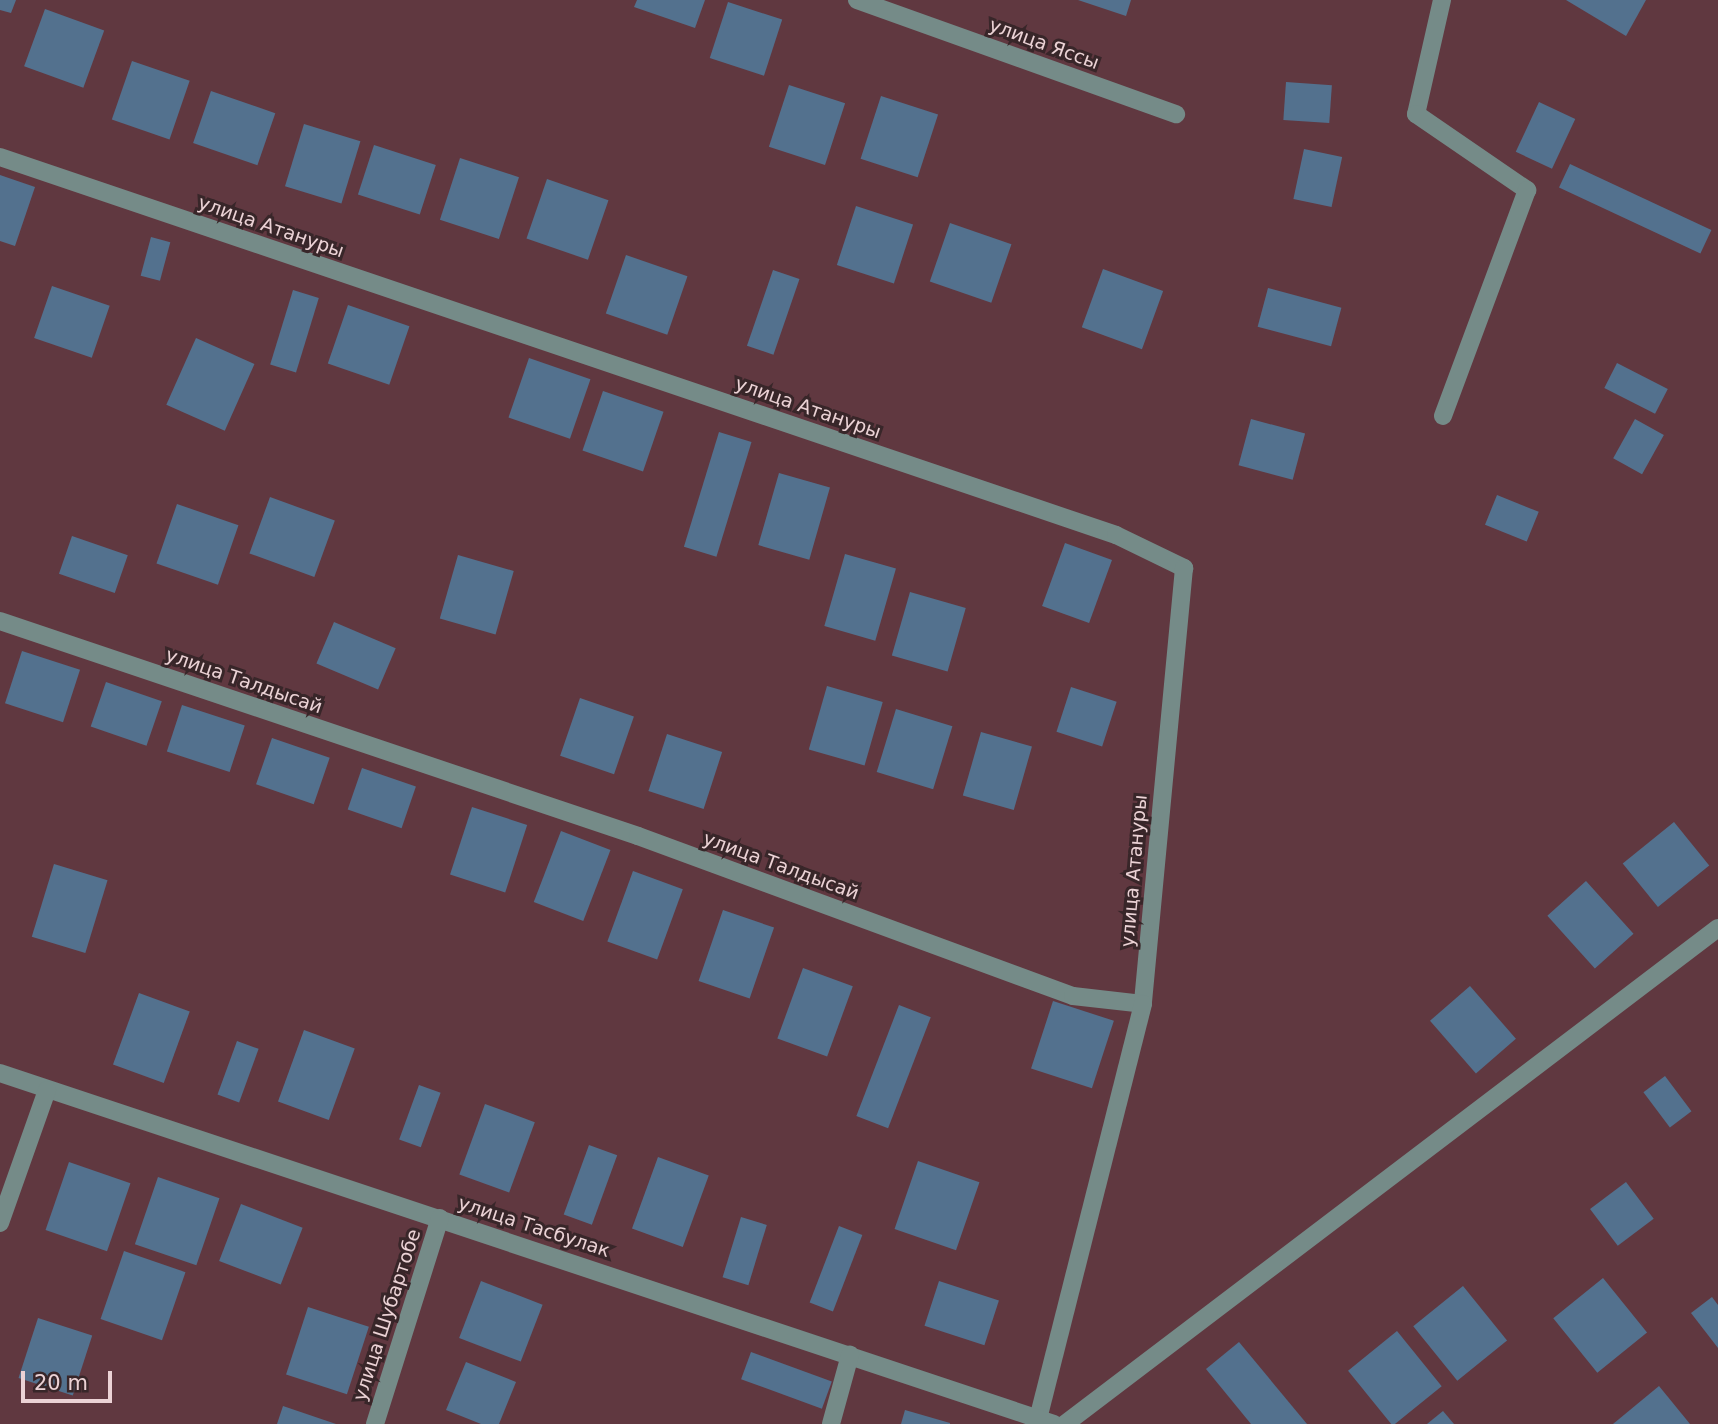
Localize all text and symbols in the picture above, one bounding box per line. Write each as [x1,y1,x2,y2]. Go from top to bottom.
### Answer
street label: улица Яссы [986,14,1102,74]
street label: улица Атануры [195,191,347,263]
street label: улица Атануры [732,372,884,444]
street label: улица Талдысай [163,643,325,719]
street label: улица Атануры [1116,794,1152,948]
street label: улица Талдысай [700,827,862,905]
street label: улица Тасбулак [455,1192,613,1262]
street label: улица Шубартобе [348,1226,426,1404]
scale bar [24,1358,116,1402]
text: 20 m [34,1371,88,1395]

